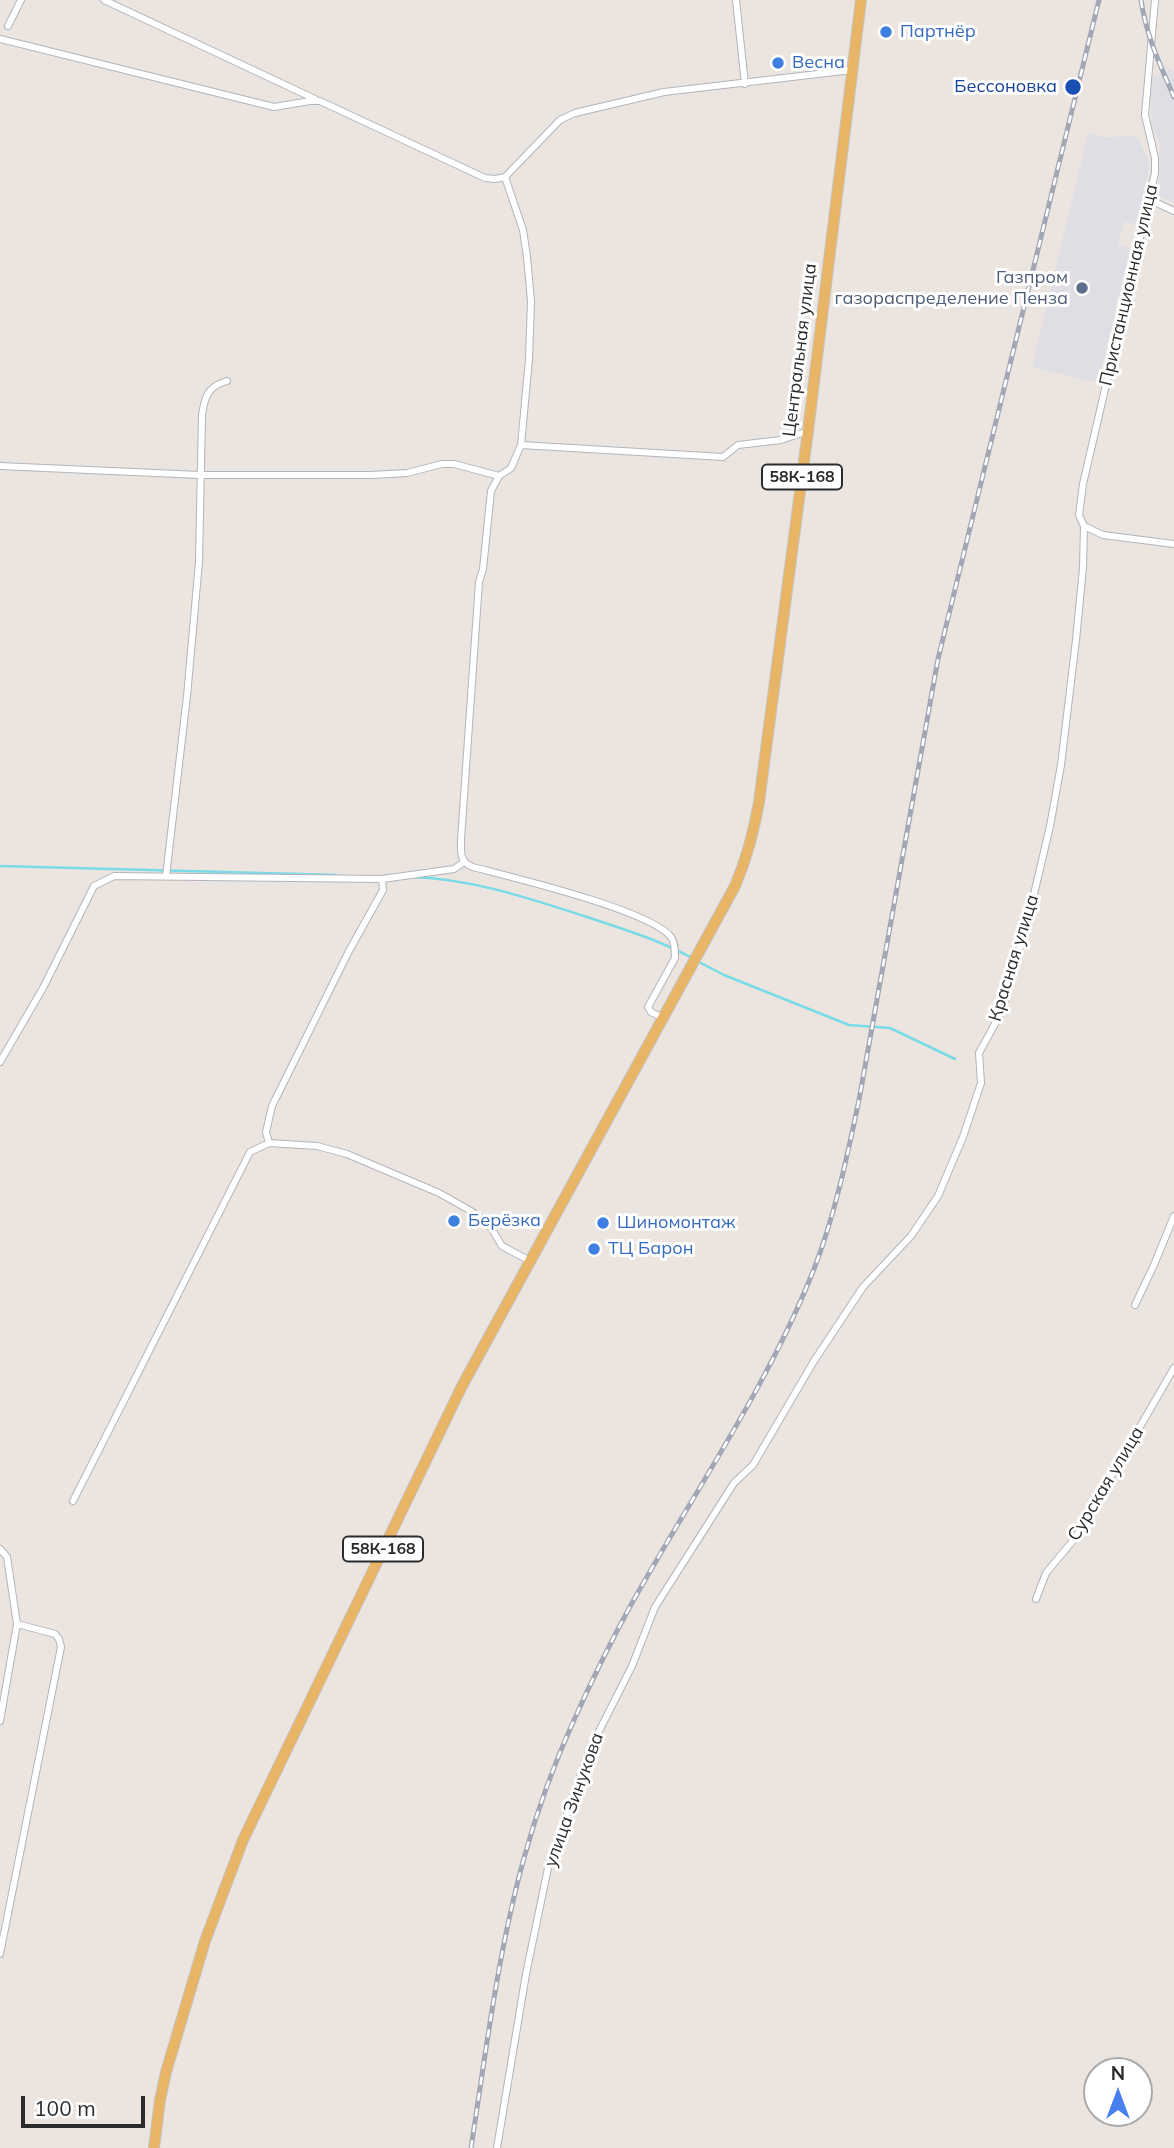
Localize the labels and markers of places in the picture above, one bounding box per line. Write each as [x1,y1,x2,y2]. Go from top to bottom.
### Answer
place label: Партнёр [900,21,976,43]
marker: Партнёр [878,24,894,40]
place label: Весна [792,52,845,74]
marker: Весна [770,55,786,71]
place label: Бессоновка [954,76,1057,98]
marker: Бессоновка [1063,77,1083,97]
place label: Газпром газораспределение Пенза [834,267,1068,310]
marker: Газпром газораспределение Пенза [1074,280,1090,296]
place label: Берёзка [468,1210,541,1232]
place label: Шиномонтаж [617,1212,735,1234]
marker: Берёзка [446,1213,462,1229]
marker: Шиномонтаж [595,1215,611,1231]
place label: ТЦ Барон [608,1238,693,1260]
marker: ТЦ Барон [586,1241,602,1257]

